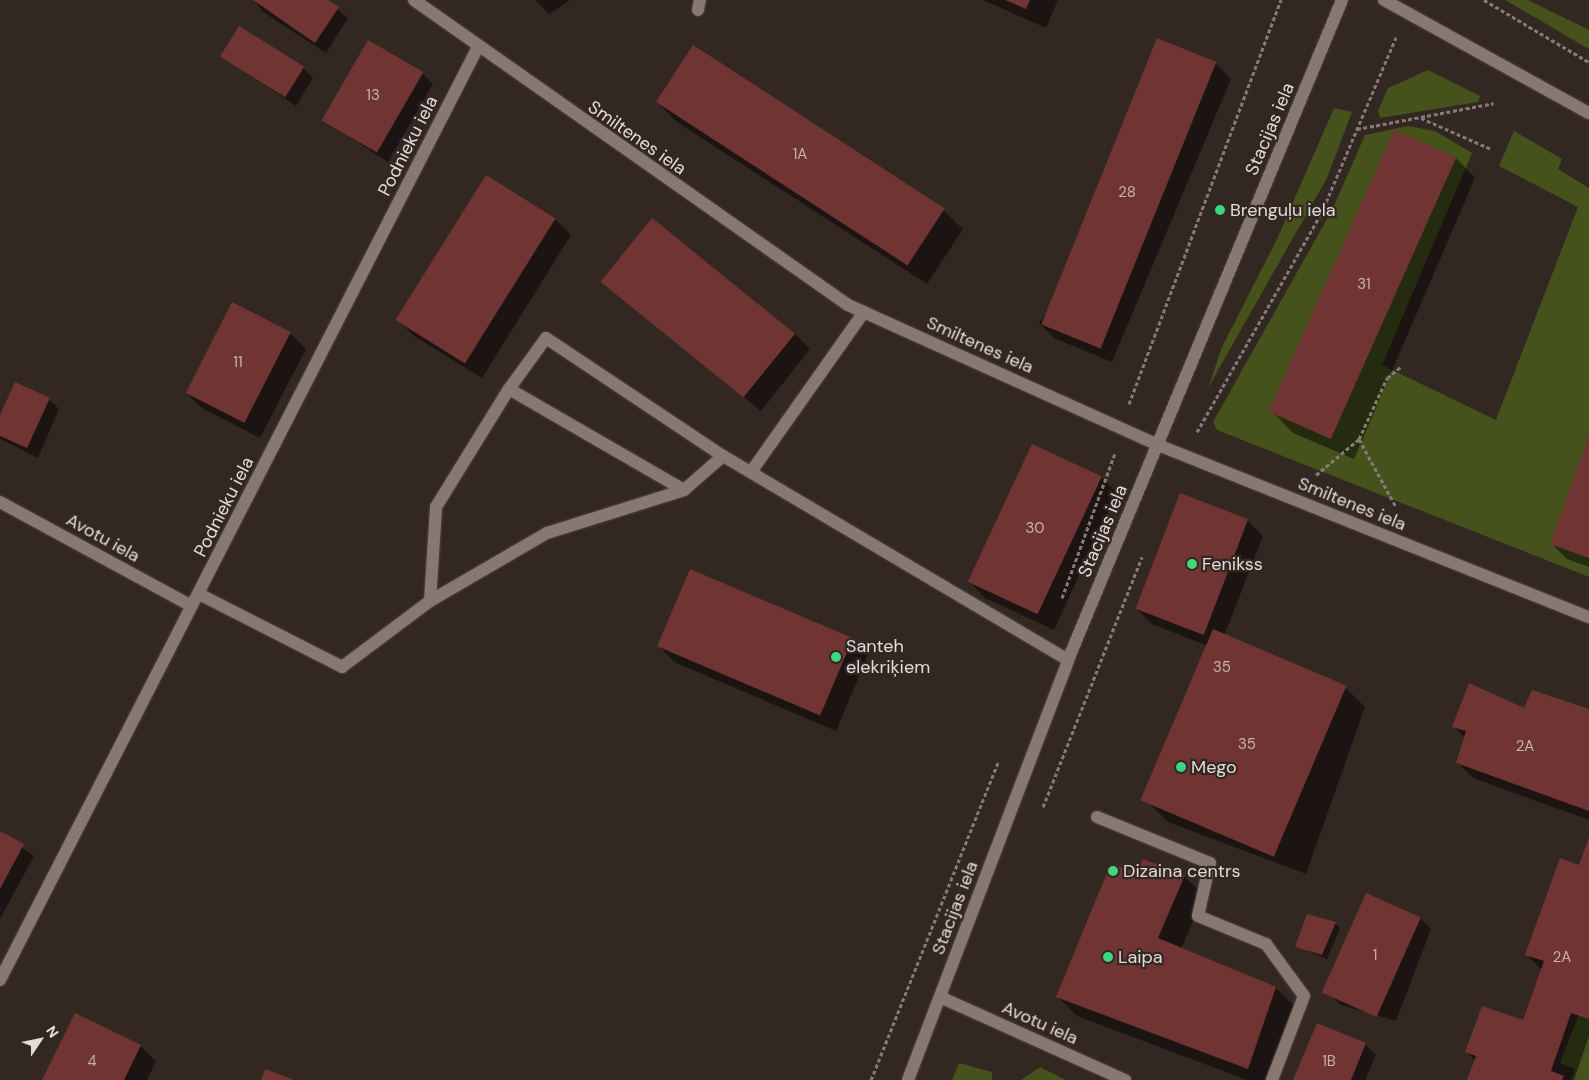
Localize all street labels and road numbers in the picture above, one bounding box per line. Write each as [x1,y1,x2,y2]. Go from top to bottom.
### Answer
street label: Stacijas iela [1241,80,1299,178]
street label: Podnieku iela [374,92,442,200]
street label: Smiltenes iela [584,96,690,180]
street label: Smiltenes iela [923,312,1037,378]
street label: Podnieku iela [190,453,258,561]
street label: Smiltenes iela [1295,473,1409,535]
street label: Stacijas iela [1074,482,1132,580]
street label: Avotu iela [62,509,144,567]
street label: Stacijas iela [927,858,983,958]
street label: Avotu iela [999,997,1081,1049]

